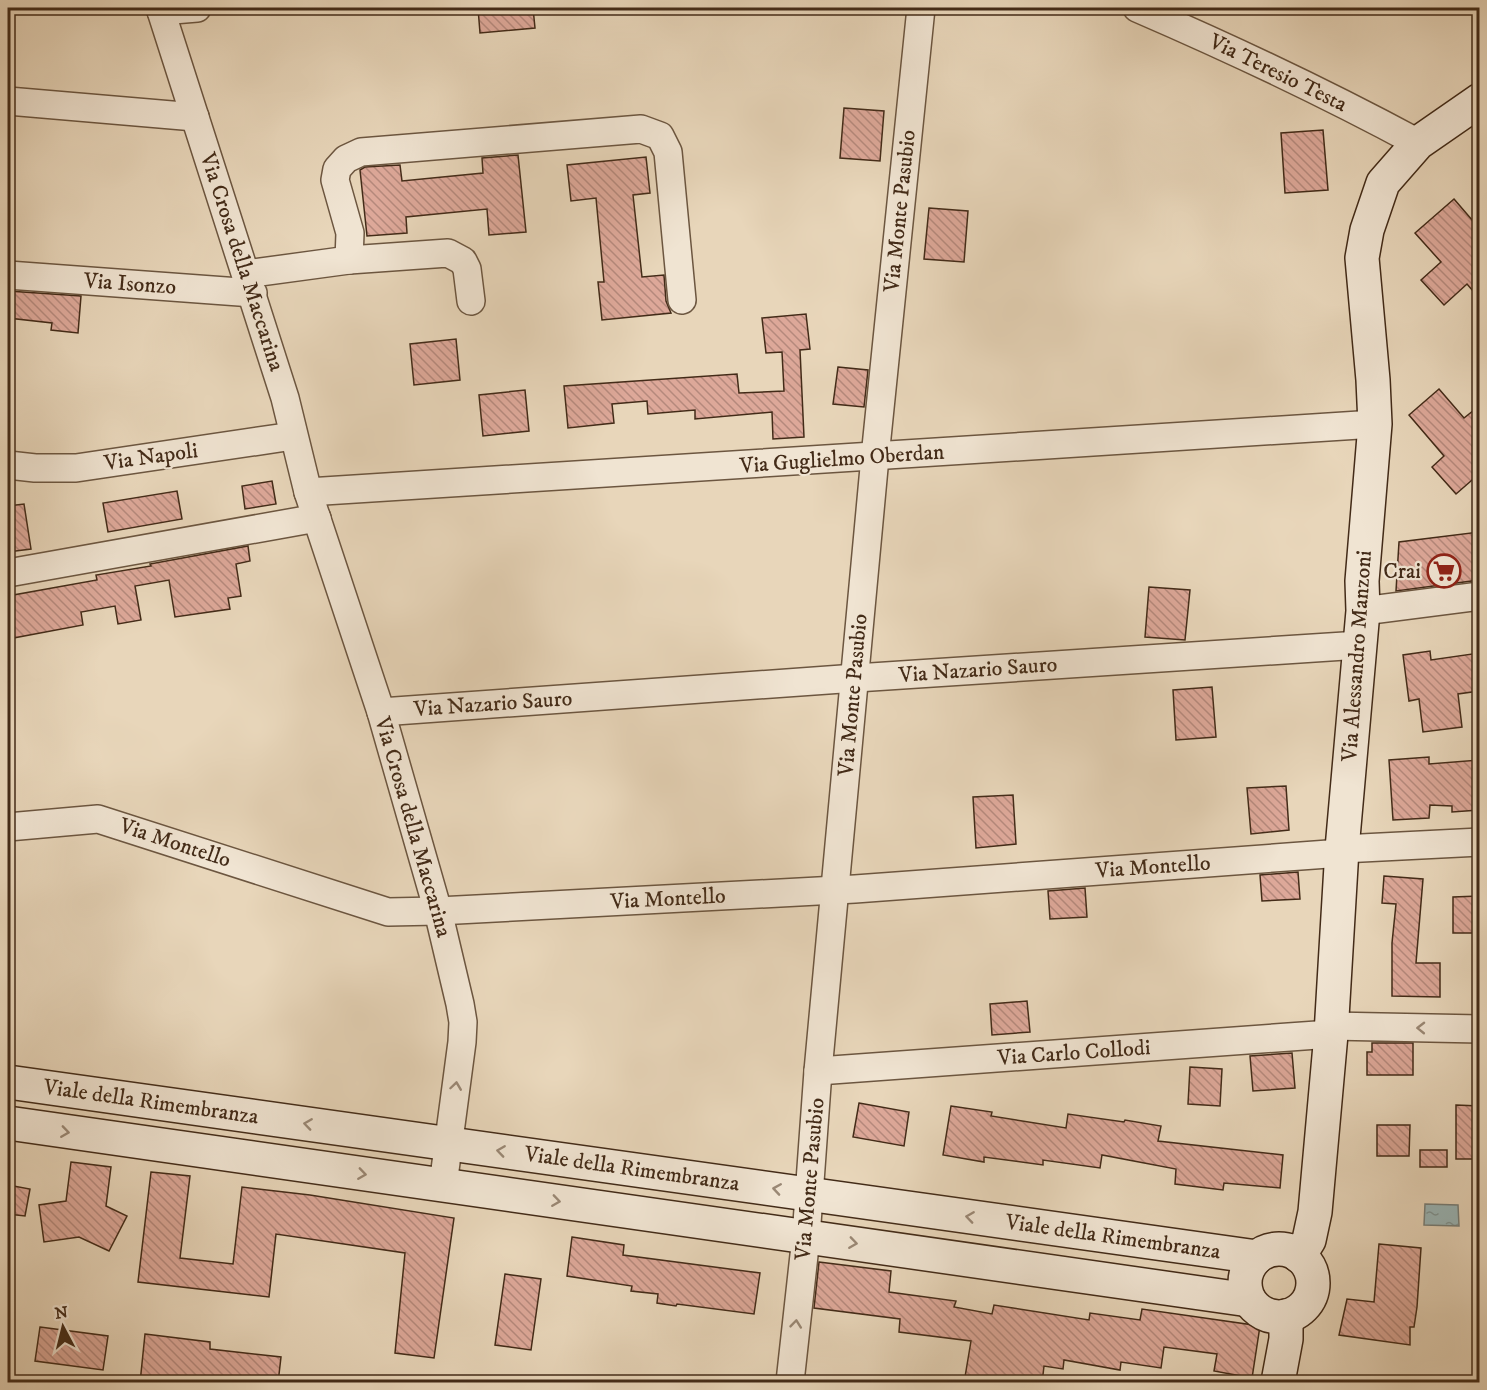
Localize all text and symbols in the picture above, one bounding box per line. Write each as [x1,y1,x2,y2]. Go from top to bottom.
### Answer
street label: Via Teresio Testa [1204,28,1352,118]
street label: Via Monte Pasubio [878,129,922,294]
street label: Via Crosa della Maccarina [194,148,290,375]
street label: Via Isonzo [82,267,177,301]
street label: Via Napoli [101,437,200,477]
street label: Via Guglielmo Oberdan [738,438,946,480]
street label: Via Alessandro Manzoni [1336,550,1378,763]
supermarket icon: Crai [1426,553,1462,589]
place label: Crai [1383,558,1421,585]
street label: Via Monte Pasubio [832,613,874,778]
street label: Via Nazario Sauro [897,651,1058,689]
street label: Via Nazario Sauro [412,685,573,723]
street label: Via Crosa della Maccarina [368,713,458,941]
street label: Via Montello [115,812,234,874]
street label: Via Montello [1094,850,1211,885]
street label: Via Montello [609,882,726,916]
one-way arrow [1417,1021,1426,1034]
street label: Via Carlo Collodi [996,1034,1151,1072]
street label: Viale della Rimembranza [41,1073,261,1131]
one-way arrow [450,1081,462,1090]
street label: Via Monte Pasubio [789,1097,831,1262]
one-way arrow [303,1118,312,1130]
one-way arrow [61,1125,70,1137]
street label: Viale della Rimembranza [522,1140,742,1198]
one-way arrow [496,1145,505,1157]
one-way arrow [358,1168,367,1180]
one-way arrow [772,1184,782,1196]
one-way arrow [551,1194,560,1206]
street label: Viale della Rimembranza [1003,1208,1223,1266]
one-way arrow [966,1211,975,1223]
one-way arrow [848,1237,857,1249]
north arrow [33,1297,93,1357]
text: N [54,1302,69,1324]
one-way arrow [789,1320,802,1329]

